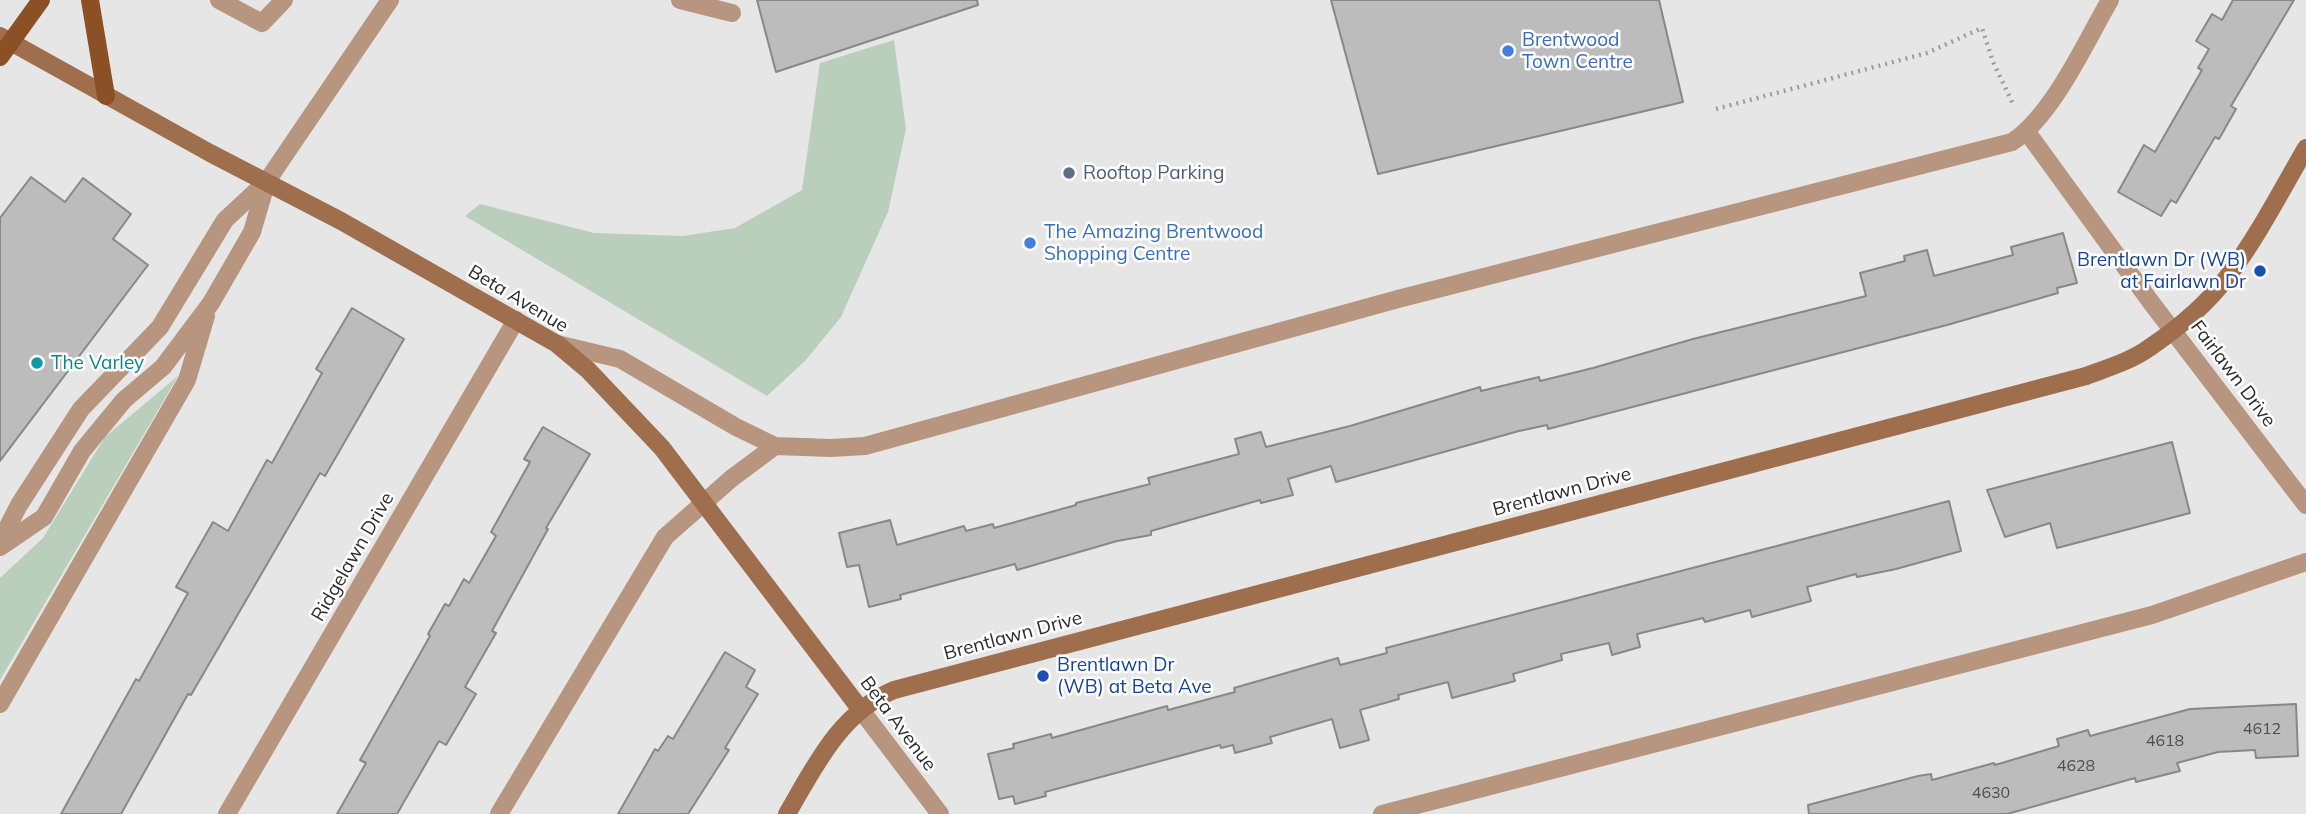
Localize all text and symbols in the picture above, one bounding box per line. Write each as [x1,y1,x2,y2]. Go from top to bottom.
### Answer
place label: Brentwood Town Centre [1522,29,1633,73]
marker: Brentwood Town Centre [1500,43,1516,59]
place label: Rooftop Parking [1083,162,1224,184]
marker: Rooftop Parking [1061,165,1077,181]
place label: The Amazing Brentwood Shopping Centre [1044,221,1263,265]
marker: The Amazing Brentwood Shopping Centre [1022,235,1038,251]
place label: Brentlawn Dr (WB) at Fairlawn Dr [2077,249,2246,293]
street label: Beta Avenue [464,260,572,338]
marker: Brentlawn Dr (WB) at Fairlawn Dr [2252,263,2268,279]
street label: Fairlawn Drive [2186,316,2280,432]
place label: The Varley [51,352,144,374]
marker: The Varley [29,355,45,371]
street label: Brentlawn Drive [1490,463,1634,521]
street label: Ridgelawn Drive [307,488,399,626]
street label: Brentlawn Drive [941,607,1085,665]
place label: Brentlawn Dr (WB) at Beta Ave [1057,654,1212,698]
marker: Brentlawn Dr (WB) at Beta Ave [1035,668,1051,684]
street label: Beta Avenue [855,672,941,776]
house number: 4612 [2243,719,2281,739]
house number: 4618 [2146,731,2184,751]
house number: 4628 [2057,756,2095,776]
house number: 4630 [1972,783,2010,803]

